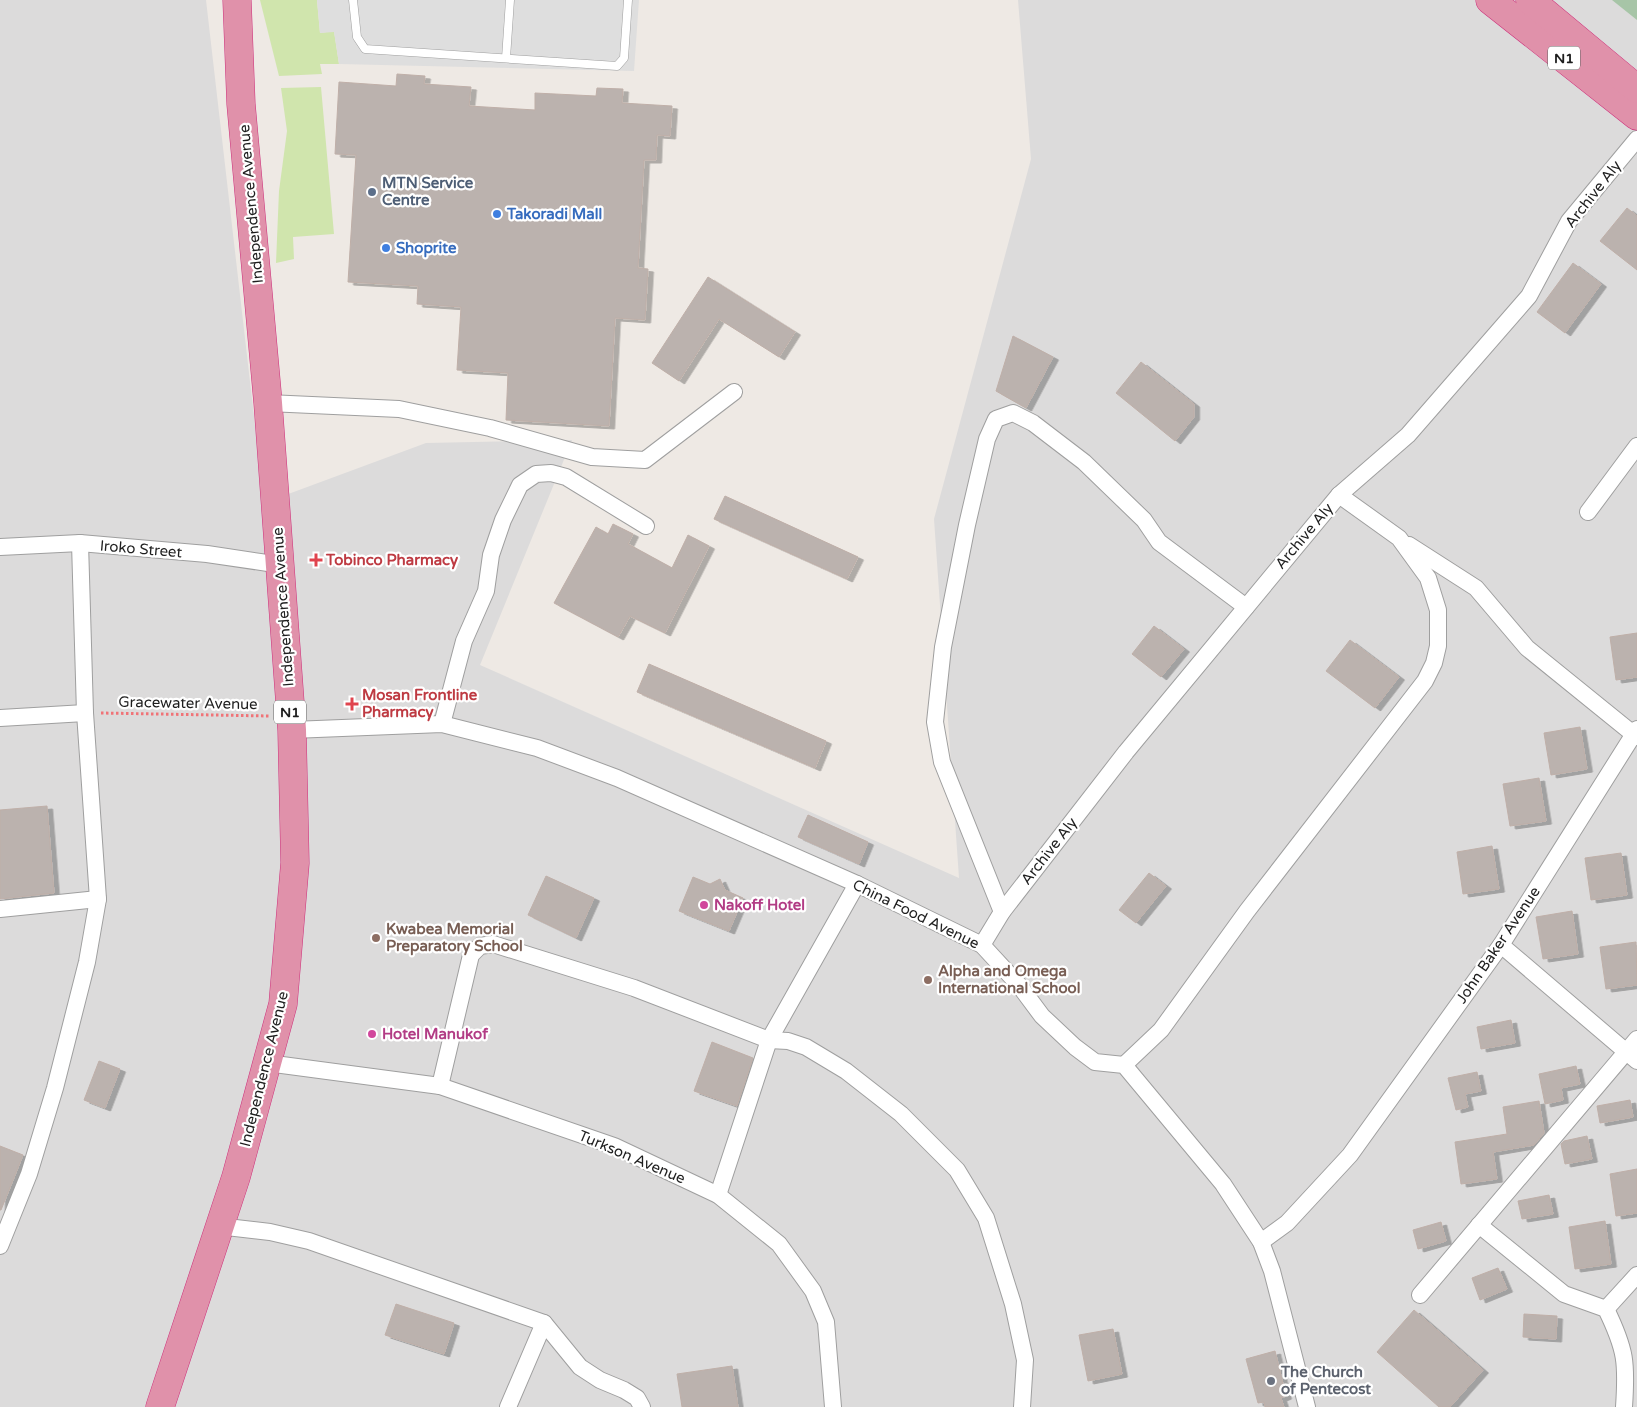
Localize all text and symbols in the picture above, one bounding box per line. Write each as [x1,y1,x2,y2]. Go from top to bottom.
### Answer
road number: N1 [1548,46,1580,70]
street label: Independence Avenue [235,124,267,284]
street label: Archive Aly [1561,157,1625,231]
place label: MTN Service Centre [382,174,474,209]
marker: MTN Service Centre [366,186,378,198]
place label: Takoradi Mall [506,205,602,223]
marker: Takoradi Mall [491,208,503,220]
place label: Shoprite [396,239,457,258]
marker: Shoprite [380,242,392,254]
street label: Archive Aly [1271,499,1337,573]
street label: Independence Avenue [268,527,298,687]
street label: Iroko Street [99,536,183,562]
place label: Tobinco Pharmacy [325,551,458,570]
marker: Tobinco Pharmacy [310,554,322,566]
place label: Mosan Frontline Pharmacy [362,686,478,722]
street label: Gracewater Avenue [118,693,258,713]
marker: Mosan Frontline Pharmacy [346,698,358,710]
road number: N1 [274,700,306,724]
street label: Archive Aly [1017,814,1081,888]
street label: China Food Avenue [850,876,982,952]
street label: John Baker Avenue [1452,883,1544,1007]
place label: Nakoff Hotel [714,896,805,914]
marker: Nakoff Hotel [698,899,710,911]
place label: Kwabea Memorial Preparatory School [386,920,523,956]
marker: Kwabea Memorial Preparatory School [370,932,382,944]
place label: Alpha and Omega International School [938,962,1080,997]
marker: Alpha and Omega International School [922,974,934,986]
street label: Independence Avenue [236,989,292,1149]
place label: Hotel Manukof [382,1025,488,1043]
marker: Hotel Manukof [366,1028,378,1040]
street label: Turkson Avenue [576,1126,688,1188]
place label: The Church of Pentecost [1280,1363,1371,1398]
marker: The Church of Pentecost [1265,1375,1277,1387]

